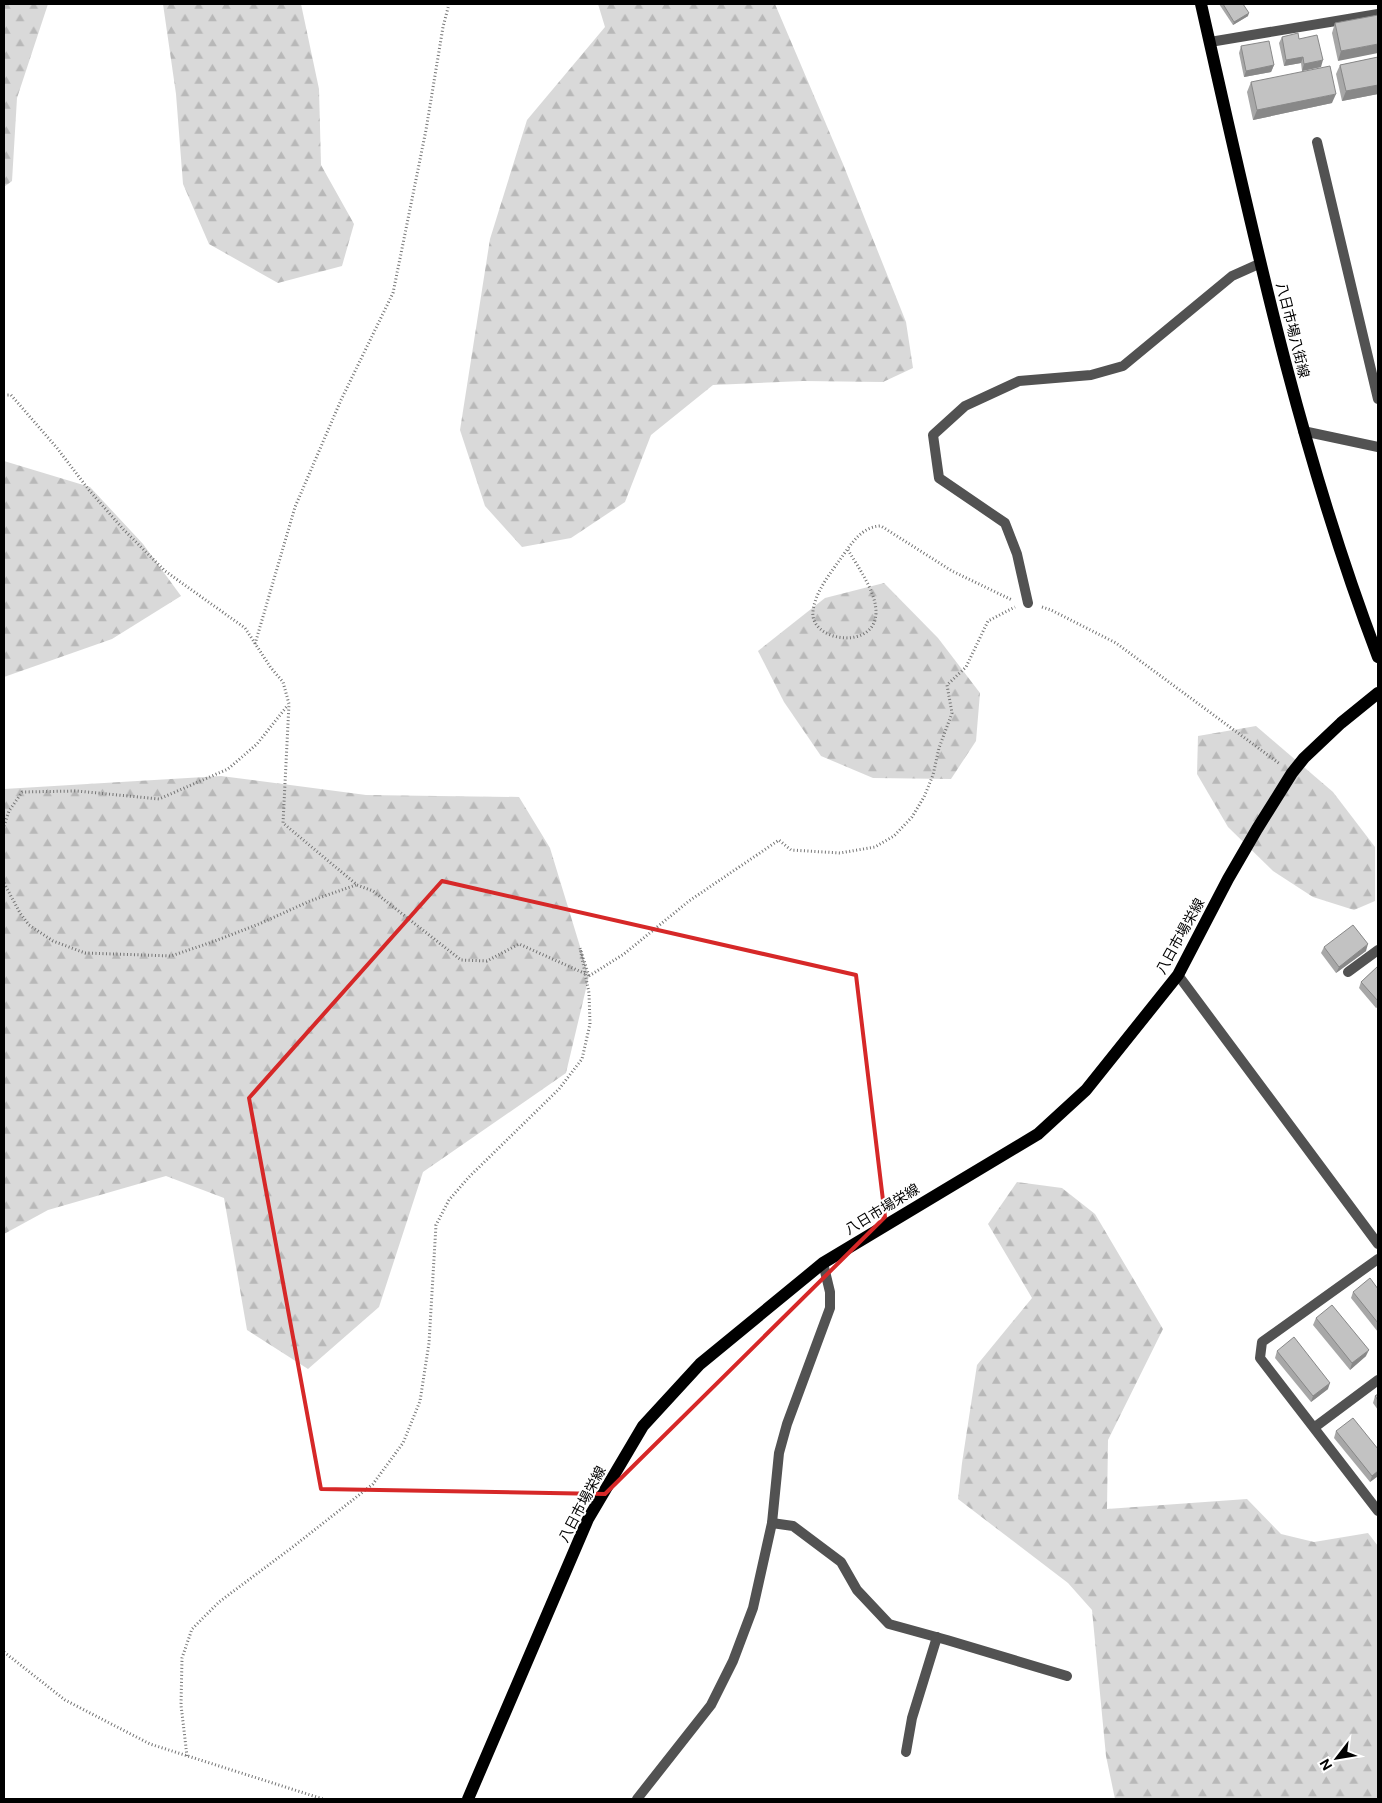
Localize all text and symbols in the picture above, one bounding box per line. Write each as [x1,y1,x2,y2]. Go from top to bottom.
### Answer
street label: 八日市場八街線 [1272,280,1314,380]
street label: 八日市場栄線 [1152,895,1208,977]
street label: 八日市場栄線 [841,1180,923,1238]
street label: 八日市場栄線 [554,1463,610,1545]
north arrow [1312,1733,1362,1783]
text: N [1316,1756,1336,1774]

